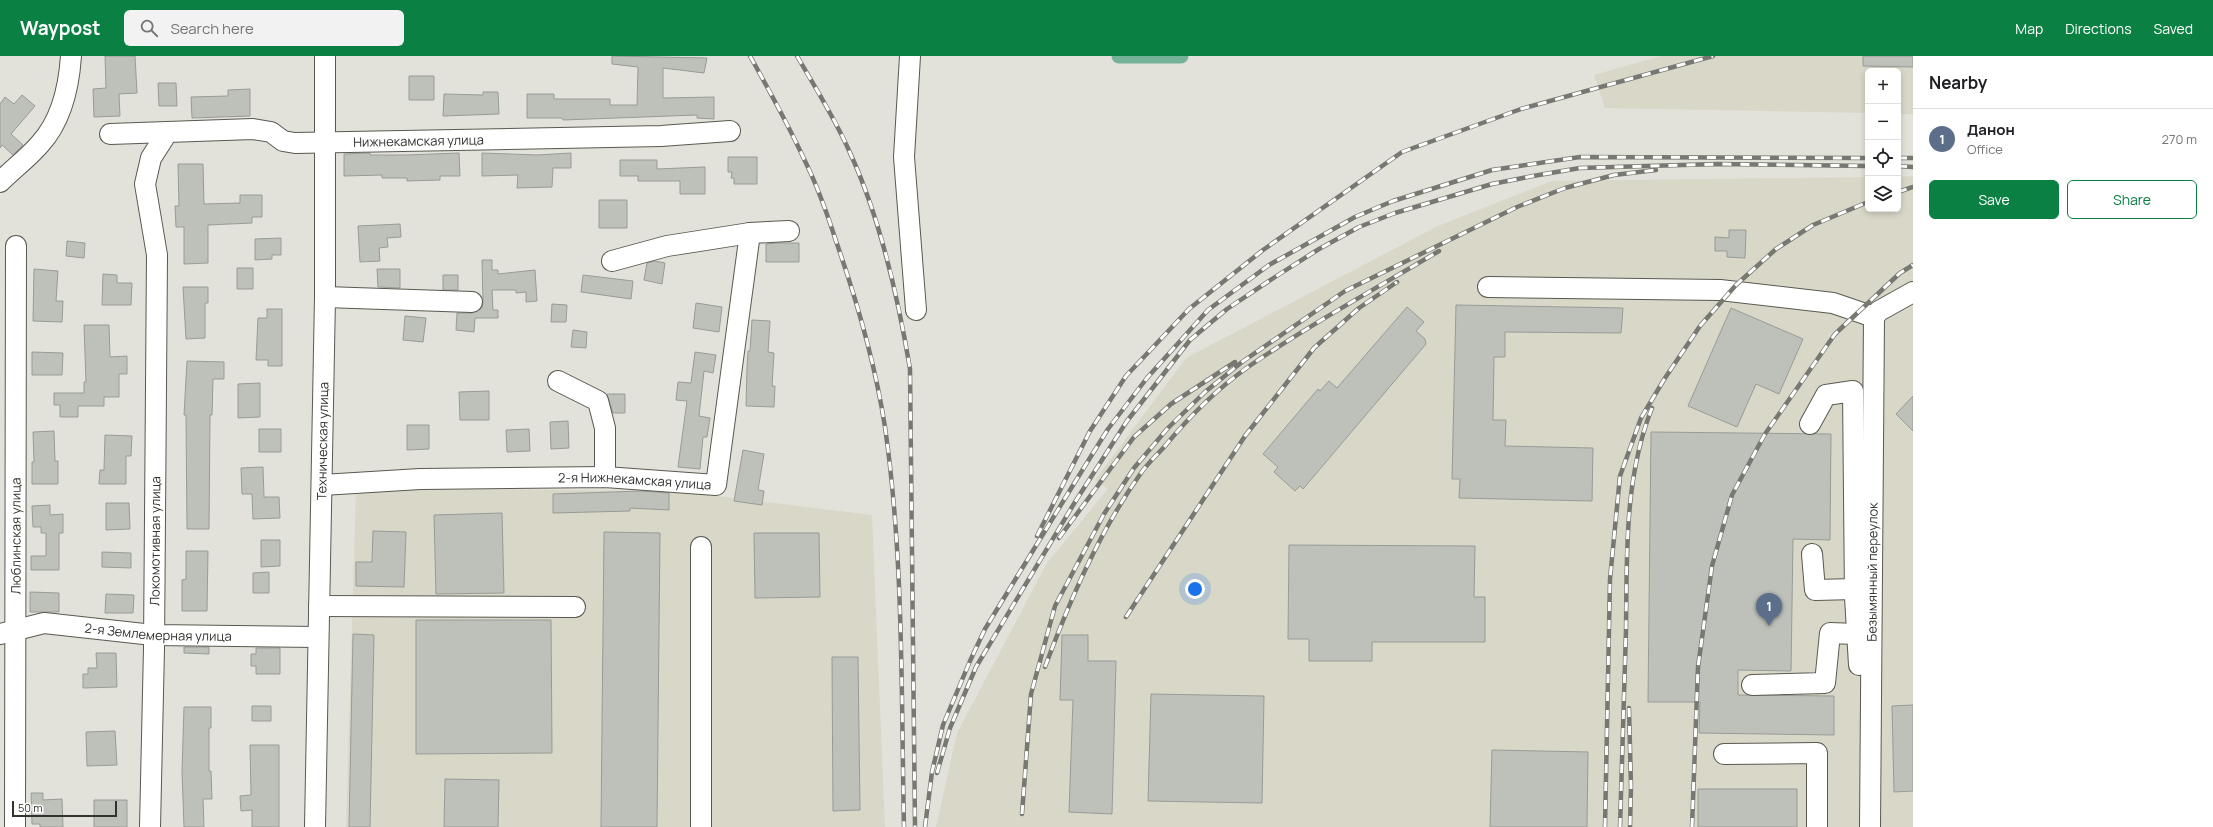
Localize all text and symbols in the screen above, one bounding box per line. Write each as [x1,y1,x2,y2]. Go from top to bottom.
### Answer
search box [124,10,404,46]
text: Waypost [20,15,100,41]
icon: search [138,17,160,39]
text: Search here [170,18,254,39]
text: Map [2015,19,2043,38]
text: Directions [2065,19,2132,38]
text: Saved [2154,19,2193,38]
map controls [1865,68,1901,212]
button: + [1865,68,1901,104]
text: Nearby [1929,71,1987,94]
button: − [1865,104,1901,140]
text: Данон [1967,119,2015,140]
street label: Нижнекамская улица [353,130,484,151]
text: 1 [1939,130,1945,148]
text: 270 m [2162,130,2197,148]
button: locate [1865,140,1901,176]
text: Office [1967,140,2003,158]
button: layers [1865,176,1901,212]
button: Save [1929,180,2059,219]
button: Share [2067,180,2197,219]
street label: Техническая улица [312,382,332,500]
street label: 2-я Нижнекамская улица [558,468,712,494]
street label: Локомотивная улица [145,476,164,606]
street label: Люблинская улица [6,477,25,595]
street label: Безымянный переулок [1862,502,1882,642]
your location [1185,579,1205,599]
pin: 1 [1756,593,1782,626]
street label: 2-я Землемерная улица [84,619,232,645]
scale bar [12,799,117,818]
text: 50 m [18,800,43,815]

